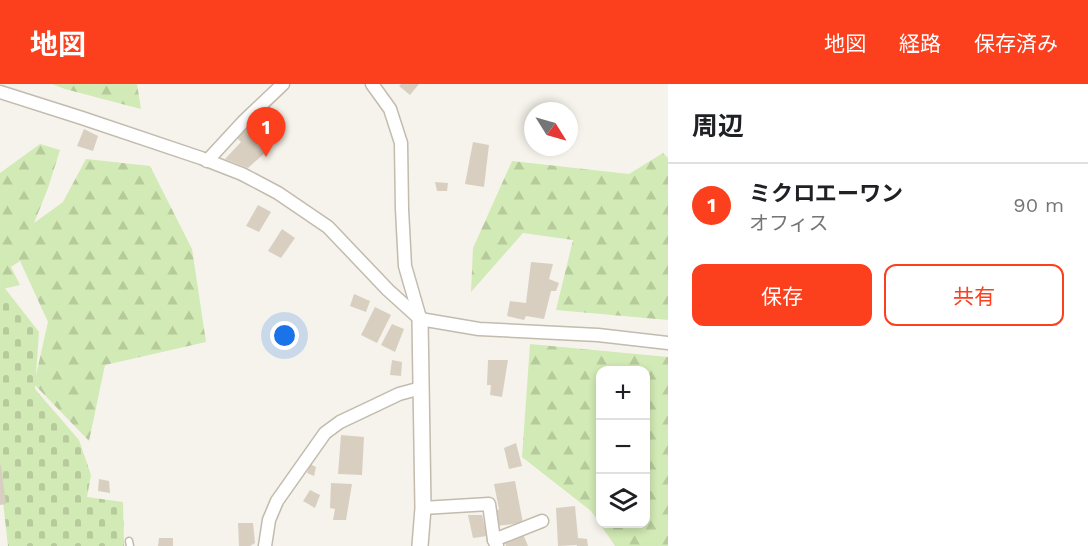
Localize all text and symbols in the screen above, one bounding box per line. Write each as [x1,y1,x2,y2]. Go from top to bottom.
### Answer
text: 地図 [30,28,86,61]
text: 地図 [824,31,866,56]
text: 経路 [899,31,941,56]
text: 保存済み [974,31,1058,56]
north arrow [524,102,578,156]
pin: 1 [246,107,286,157]
text: 周辺 [692,111,744,141]
text: ミクロエーワン [749,181,903,206]
text: 1 [707,193,716,217]
text: 90 m [1013,193,1064,217]
text: オフィス [749,211,829,235]
button: 保存 [692,264,872,326]
button: 共有 [884,264,1064,326]
your location [270,321,299,350]
map controls [596,366,650,528]
button: + [596,366,650,420]
button: − [596,420,650,474]
button: layers [596,474,650,528]

